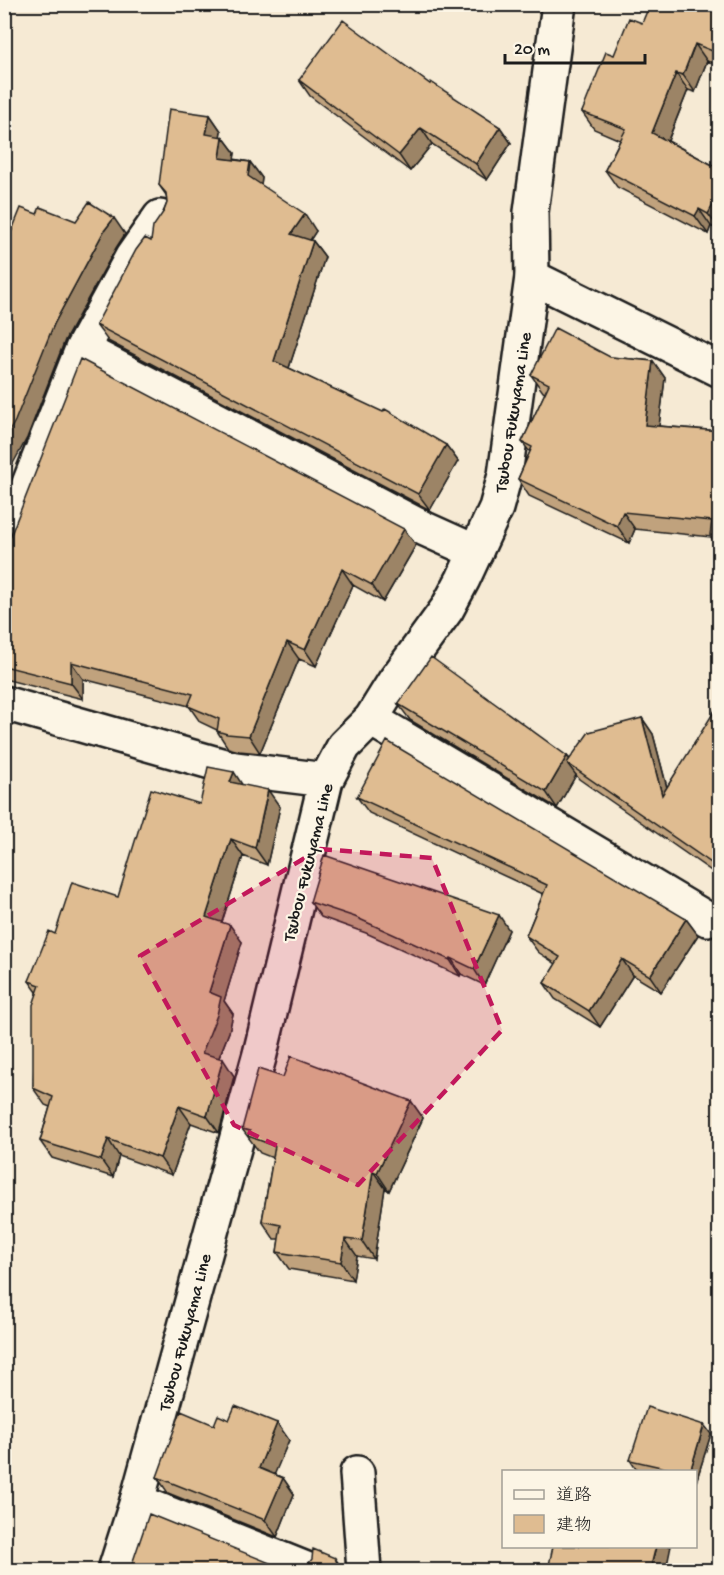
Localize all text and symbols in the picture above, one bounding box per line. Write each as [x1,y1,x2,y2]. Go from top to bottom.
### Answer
scale bar [505,27,644,65]
text: 20 m [514,40,550,61]
street label: Tsubou Fukuyama Line [491,330,538,495]
street label: Tsubou Fukuyama Line [279,781,339,945]
street label: Tsubou Fukuyama Line [155,1251,218,1415]
legend [502,1470,697,1548]
text: 道路 [556,1485,592,1507]
text: 建物 [556,1515,592,1537]

